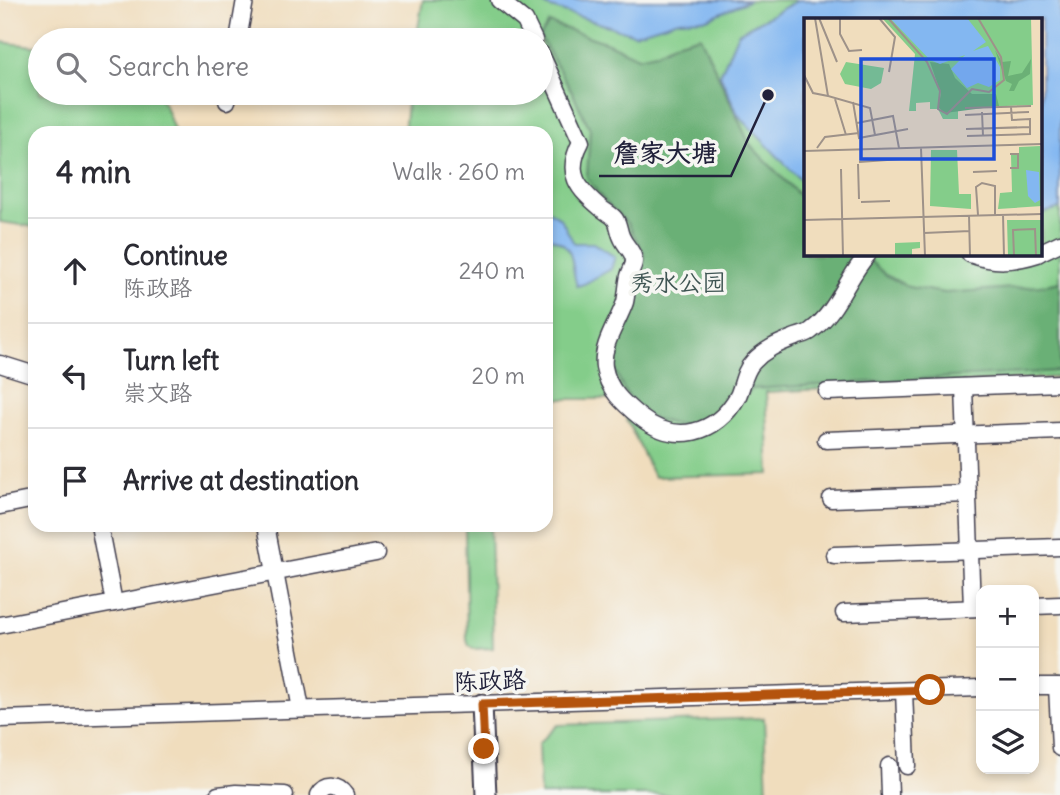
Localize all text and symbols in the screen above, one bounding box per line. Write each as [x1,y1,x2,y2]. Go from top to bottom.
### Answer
inset map [804,18,1042,256]
search box [28,28,553,105]
icon: search [52,48,90,86]
text: Search here [108,50,249,83]
callout: 詹家大塘 [599,129,731,176]
text: 詹家大塘 [613,136,717,169]
text: 4 min [56,153,131,191]
text: Walk · 260 m [392,157,525,186]
text: Continue [123,239,228,272]
icon: ahead [56,252,94,290]
text: 240 m [459,256,525,285]
park label: 秀水公园 [630,267,726,297]
text: 陈政路 [123,273,192,302]
text: Turn left [123,344,219,377]
icon: left [56,357,94,395]
text: 20 m [472,361,525,390]
text: 崇文路 [123,378,192,407]
icon: arrive [56,462,94,500]
text: Arrive at destination [123,464,359,497]
map controls [976,585,1039,774]
button: + [976,585,1039,648]
button: − [976,648,1039,711]
street label: 陈政路 [453,664,526,696]
route start [914,674,945,705]
button: layers [976,711,1039,774]
route end [468,733,499,764]

